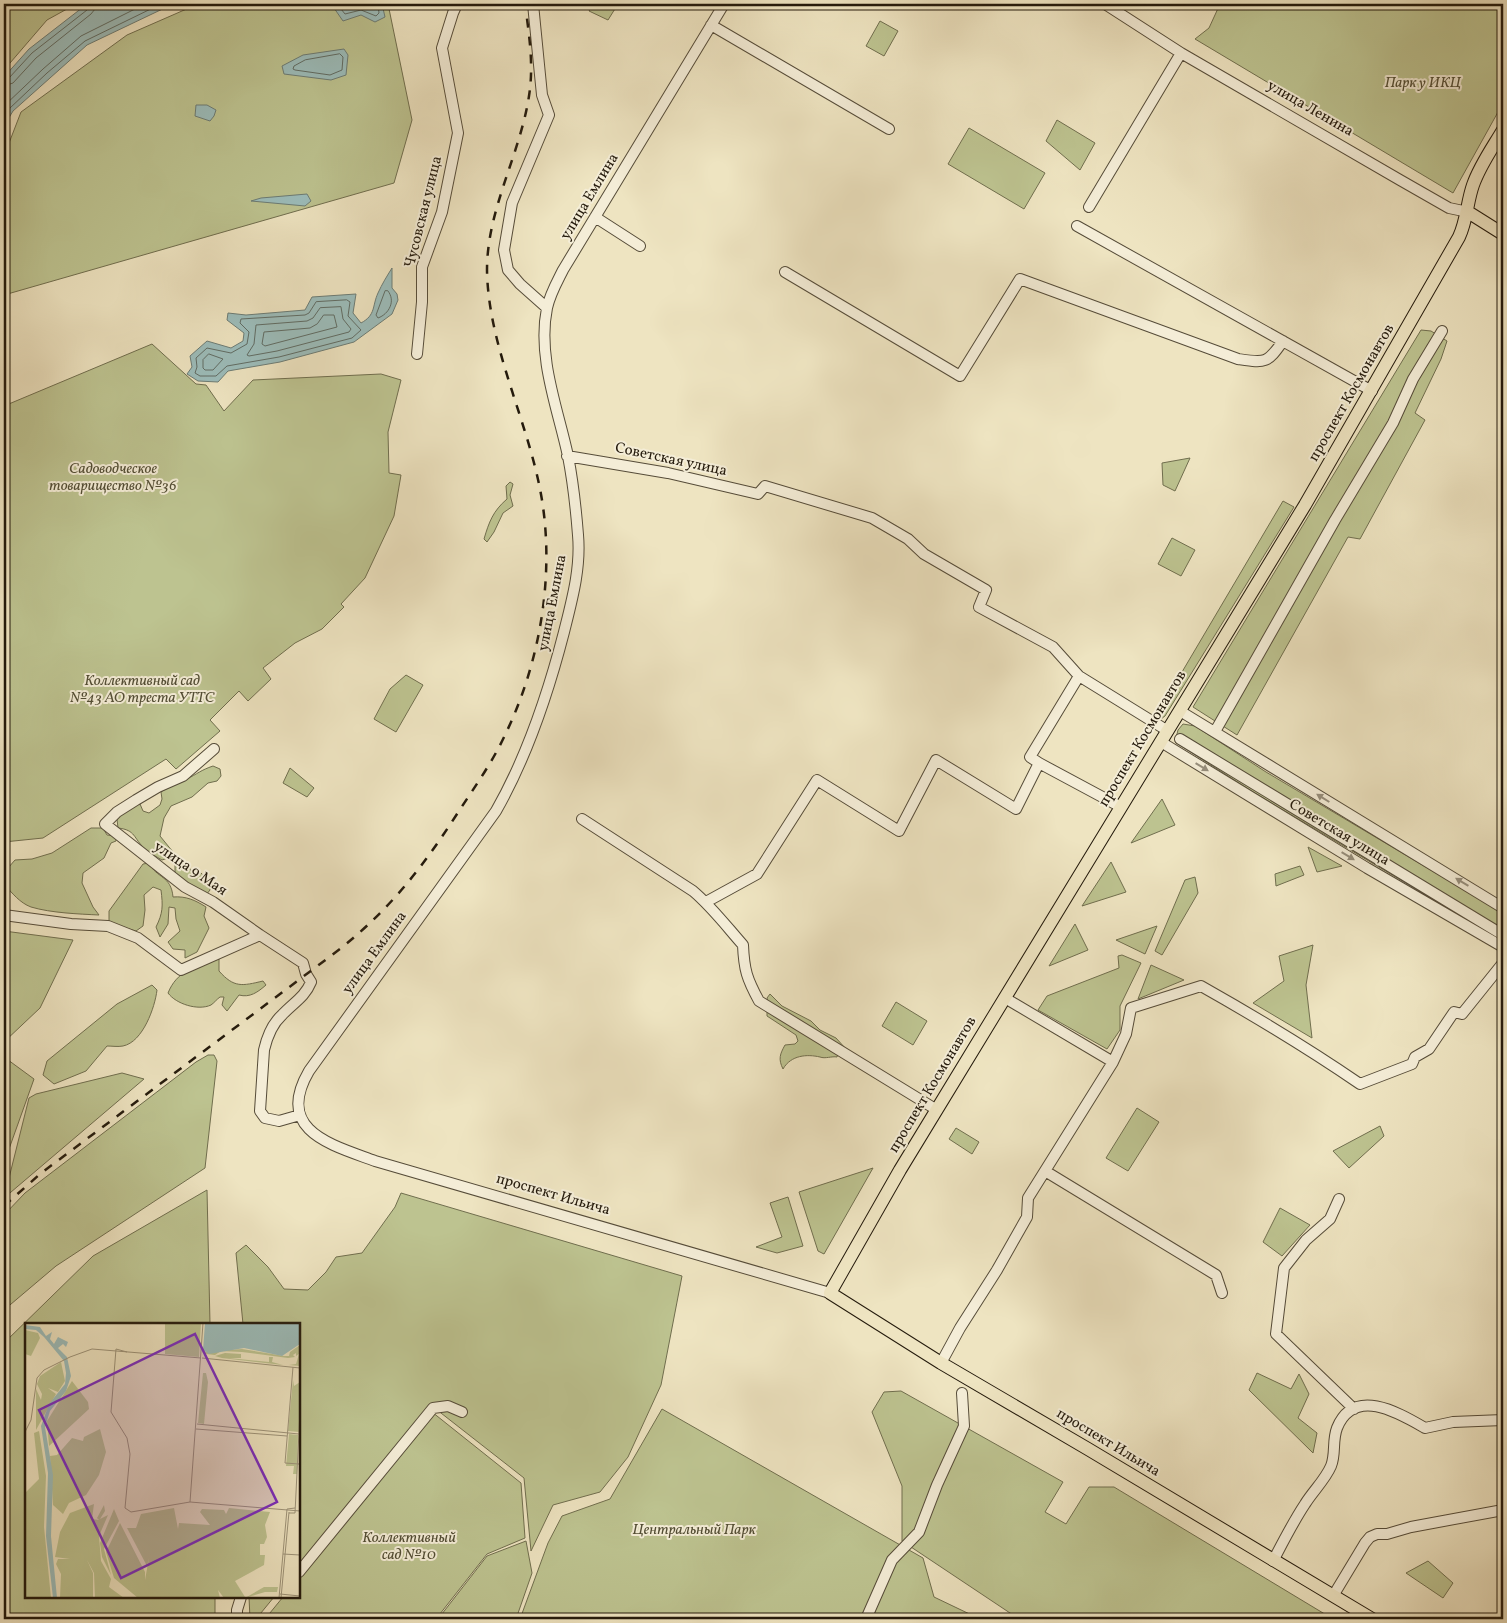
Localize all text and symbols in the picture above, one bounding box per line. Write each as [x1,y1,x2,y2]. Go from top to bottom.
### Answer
park label: Парк у ИКЦ [1385,73,1462,94]
street label: улица Ленина [1263,76,1357,142]
street label: улица Емлина [556,150,624,244]
street label: Чусовская улица [400,154,448,270]
street label: проспект Космонавтов [1304,320,1400,466]
street label: Советская улица [613,438,729,482]
park label: Садоводческое товарищество №36 [49,459,177,497]
street label: улица Емлина [533,553,573,653]
street label: проспект Космонавтов [1094,667,1192,811]
park label: Коллективный сад №43 АО треста УТТС [70,671,215,709]
one-way arrow [1196,763,1209,772]
one-way arrow [1316,794,1329,803]
street label: Советская улица [1285,795,1393,871]
street label: улица 9 Мая [149,837,231,902]
one-way arrow [1341,851,1354,860]
one-way arrow [1455,878,1468,887]
street label: улица Емлина [338,907,412,999]
street label: проспект Космонавтов [884,1013,982,1157]
street label: проспект Ильича [493,1169,613,1221]
inset map [25,1323,300,1598]
street label: проспект Ильича [1052,1404,1164,1482]
park label: Центральный Парк [632,1520,756,1541]
park label: Коллективный сад №10 [362,1528,456,1566]

